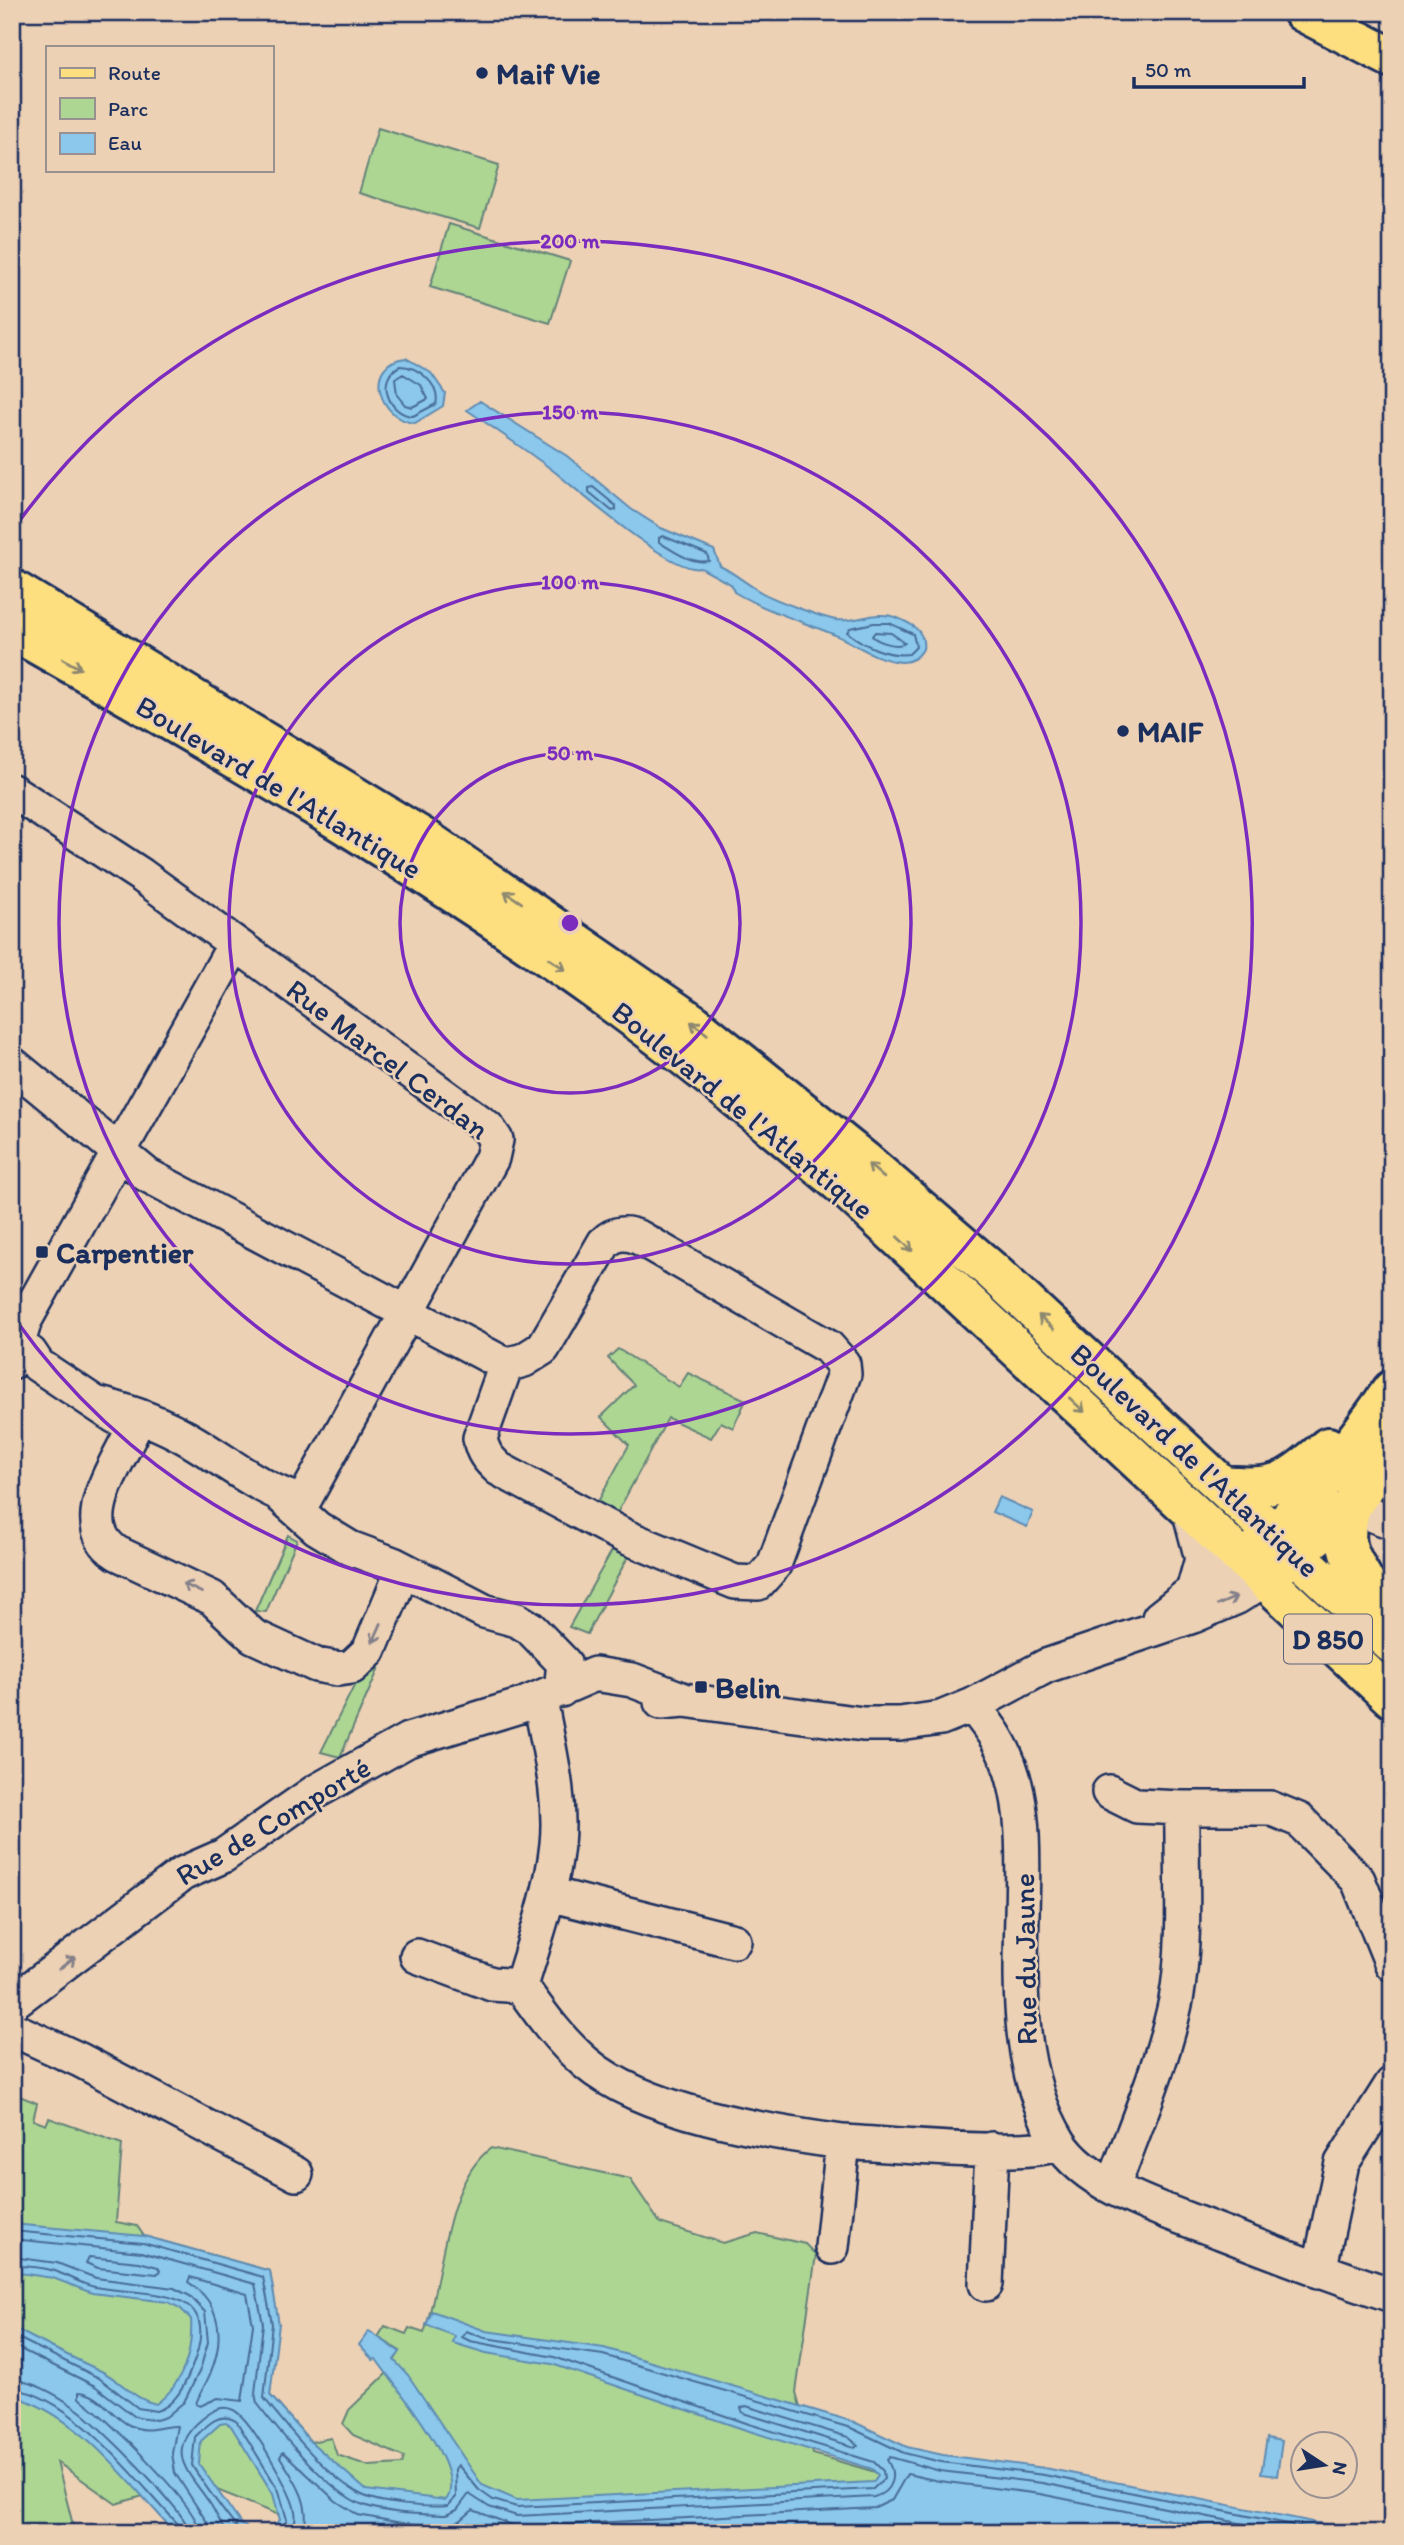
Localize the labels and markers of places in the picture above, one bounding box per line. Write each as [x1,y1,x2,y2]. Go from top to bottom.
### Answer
place label: Maif Vie [496,55,601,92]
marker: Maif Vie [474,65,490,81]
place label: MAIF [1137,713,1204,750]
marker: MAIF [1115,723,1131,739]
centre of rings [558,911,582,935]
place label: Carpentier [56,1234,194,1271]
marker: Carpentier [34,1244,50,1260]
place label: Belin [715,1669,782,1706]
marker: Belin [693,1679,709,1695]

